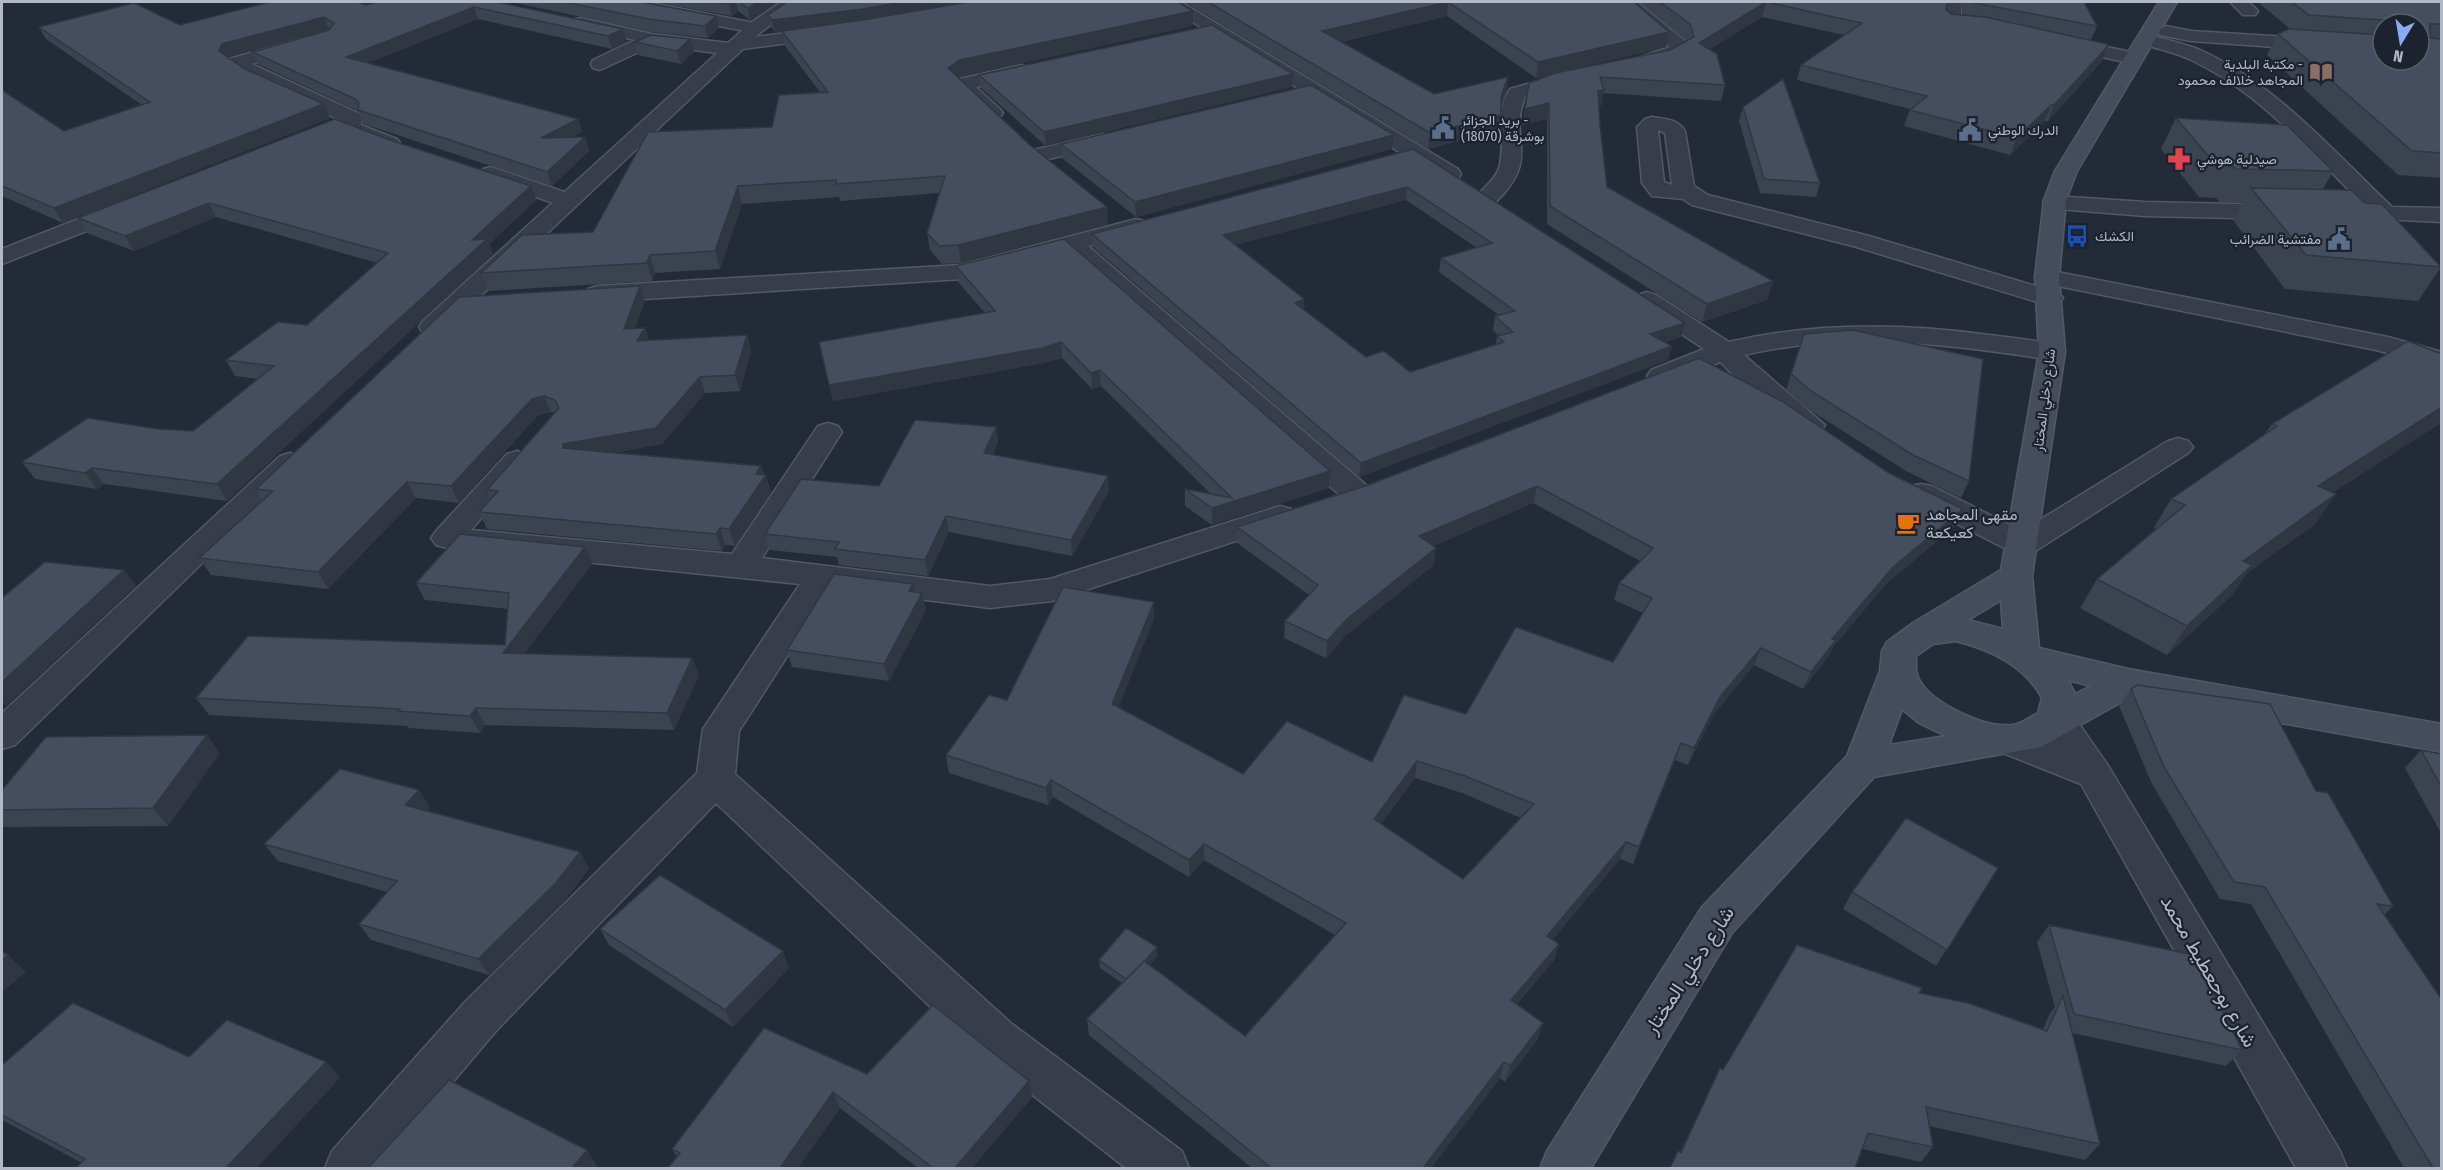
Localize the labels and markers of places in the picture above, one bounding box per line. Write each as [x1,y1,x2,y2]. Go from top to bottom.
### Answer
place label: مكتبة البلدية - المجاهد خلالف محمود [2178,56,2303,89]
library icon: مكتبة البلدية - المجاهد خلالف محمود [2308,59,2334,85]
place label: بريد الجزائر - بوشرقة (18070) [1460,112,1544,145]
public building icon: بريد الجزائر - بوشرقة (18070) [1430,115,1456,141]
public building icon: الدرك الوطني [1957,117,1983,143]
place label: الدرك الوطني [1988,122,2059,142]
pharmacy icon: صيدلية هوشي [2166,146,2192,172]
place label: صيدلية هوشي [2197,151,2277,171]
bus stop icon: الكشك [2064,223,2090,249]
public building icon: مفتشية الضرائب [2326,226,2352,252]
place label: الكشك [2095,228,2134,245]
place label: مفتشية الضرائب [2230,231,2321,248]
place label: مقهى المجاهد كعيكعة [1926,505,2017,542]
cafe icon: مقهى المجاهد كعيكعة [1895,510,1921,536]

